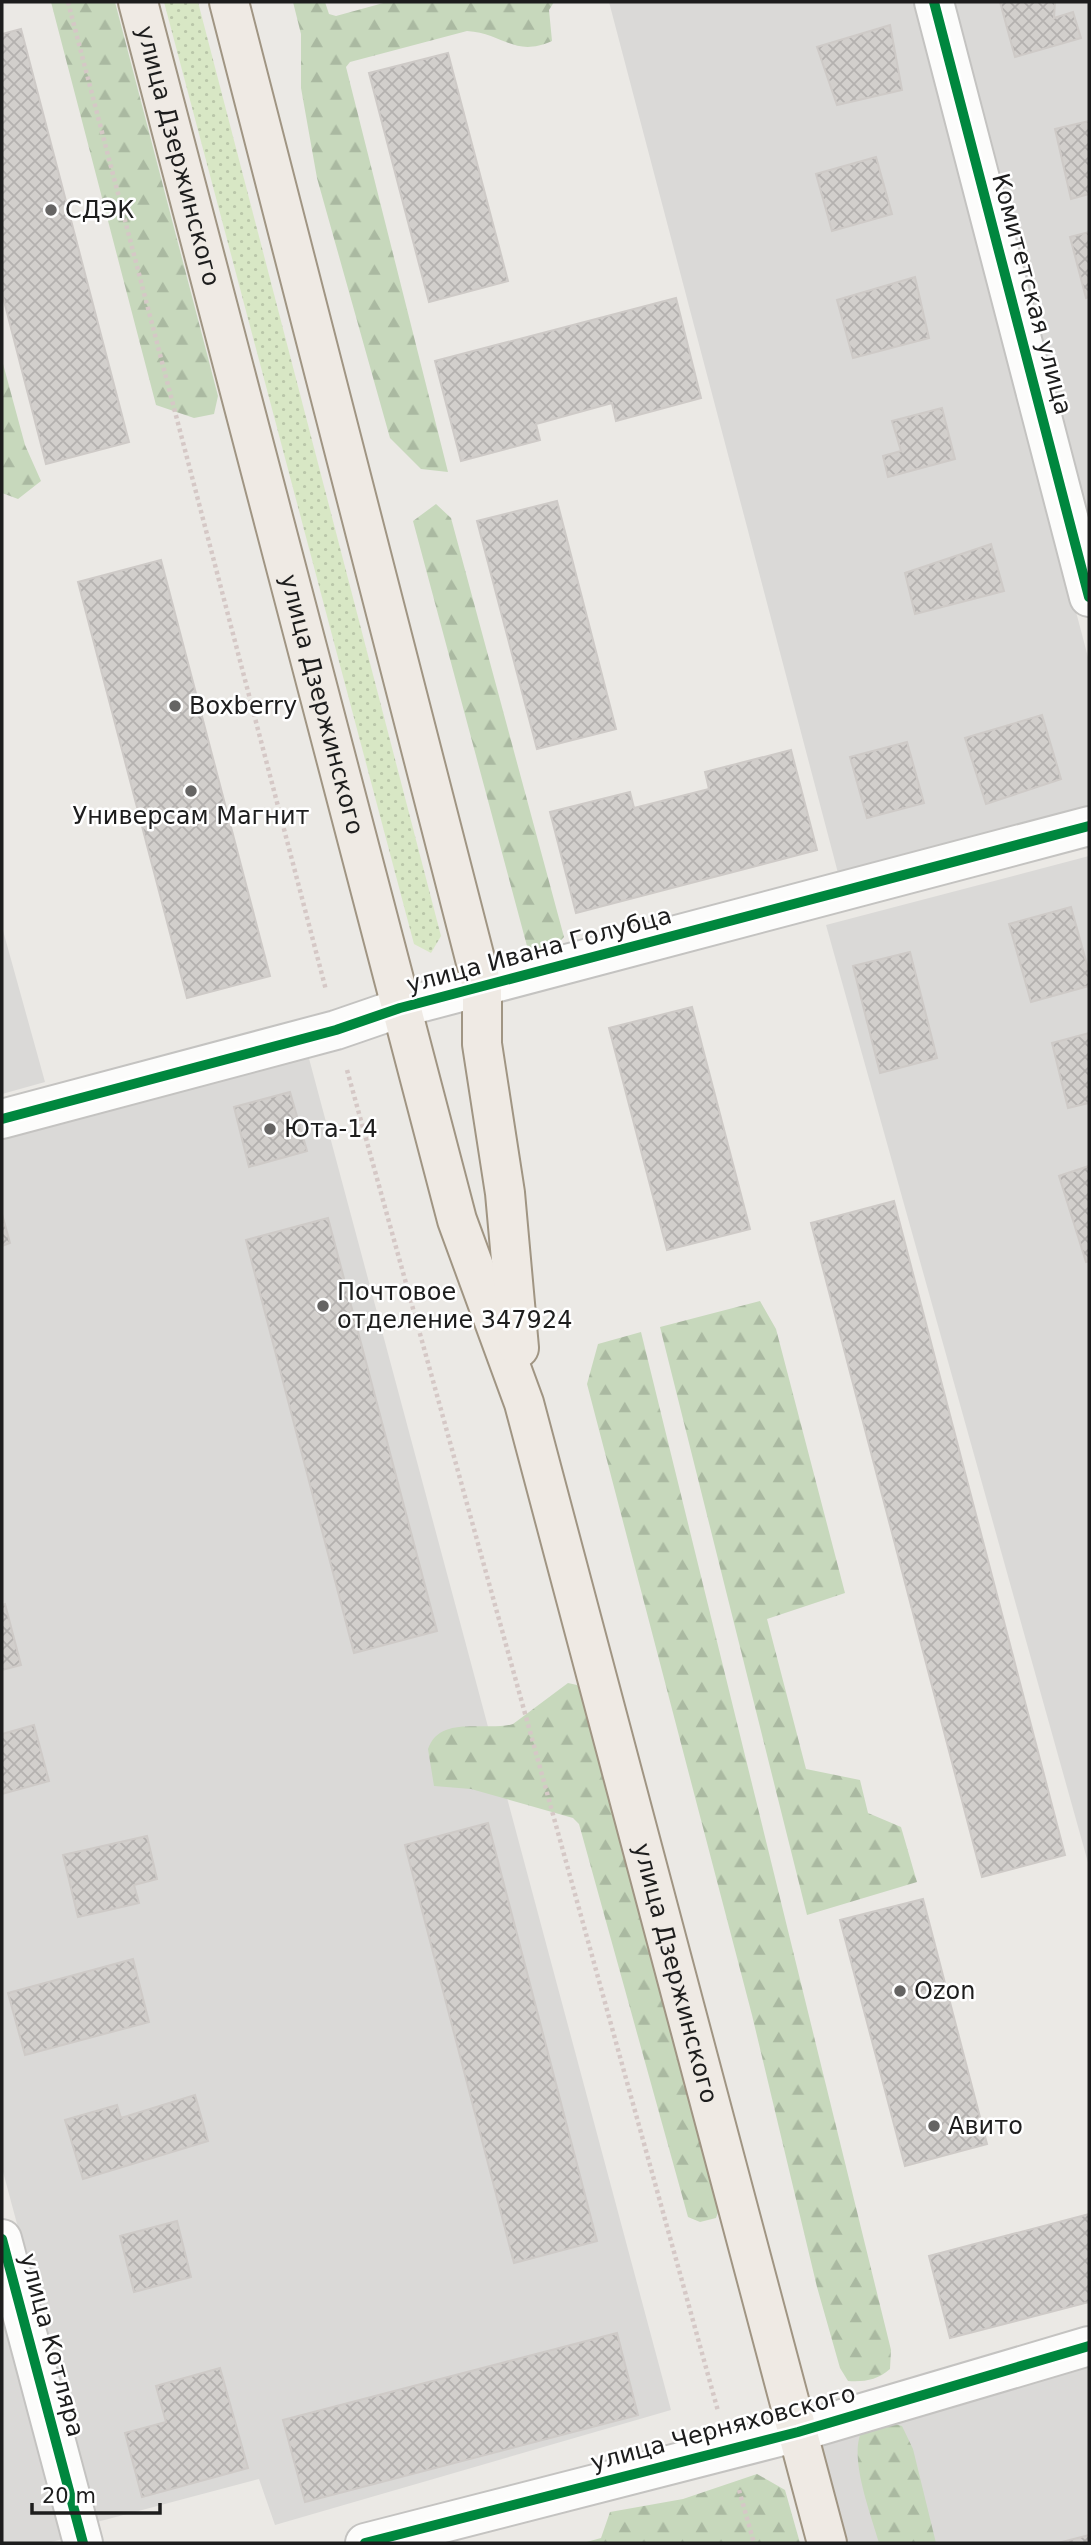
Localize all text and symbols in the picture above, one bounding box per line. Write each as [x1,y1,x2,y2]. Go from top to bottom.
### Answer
street label: улица Дзержинского [131,23,226,289]
street label: Комитетская улица [986,170,1078,418]
place label: СДЭК [65,196,134,224]
marker: СДЭК [43,202,59,218]
street label: улица Дзержинского [274,571,369,837]
place label: Boxberry [189,692,297,720]
marker: Boxberry [167,698,183,714]
marker: Универсам Магнит [183,783,199,799]
place label: Универсам Магнит [73,802,310,830]
street label: улица Ивана Голубца [403,901,675,999]
place label: Юта-14 [284,1115,378,1143]
marker: Юта-14 [262,1121,278,1137]
place label: Почтовое отделение 347924 [337,1278,572,1334]
marker: Почтовое отделение 347924 [315,1298,331,1314]
street label: улица Дзержинского [628,1840,724,2106]
place label: Ozon [914,1977,975,2005]
marker: Ozon [892,1983,908,1999]
place label: Авито [948,2112,1023,2140]
marker: Авито [926,2118,942,2134]
street label: улица Котляра [14,2250,90,2440]
street label: улица Черняховского [587,2379,859,2477]
scale bar [32,2472,159,2516]
text: 20 m [42,2484,96,2508]

